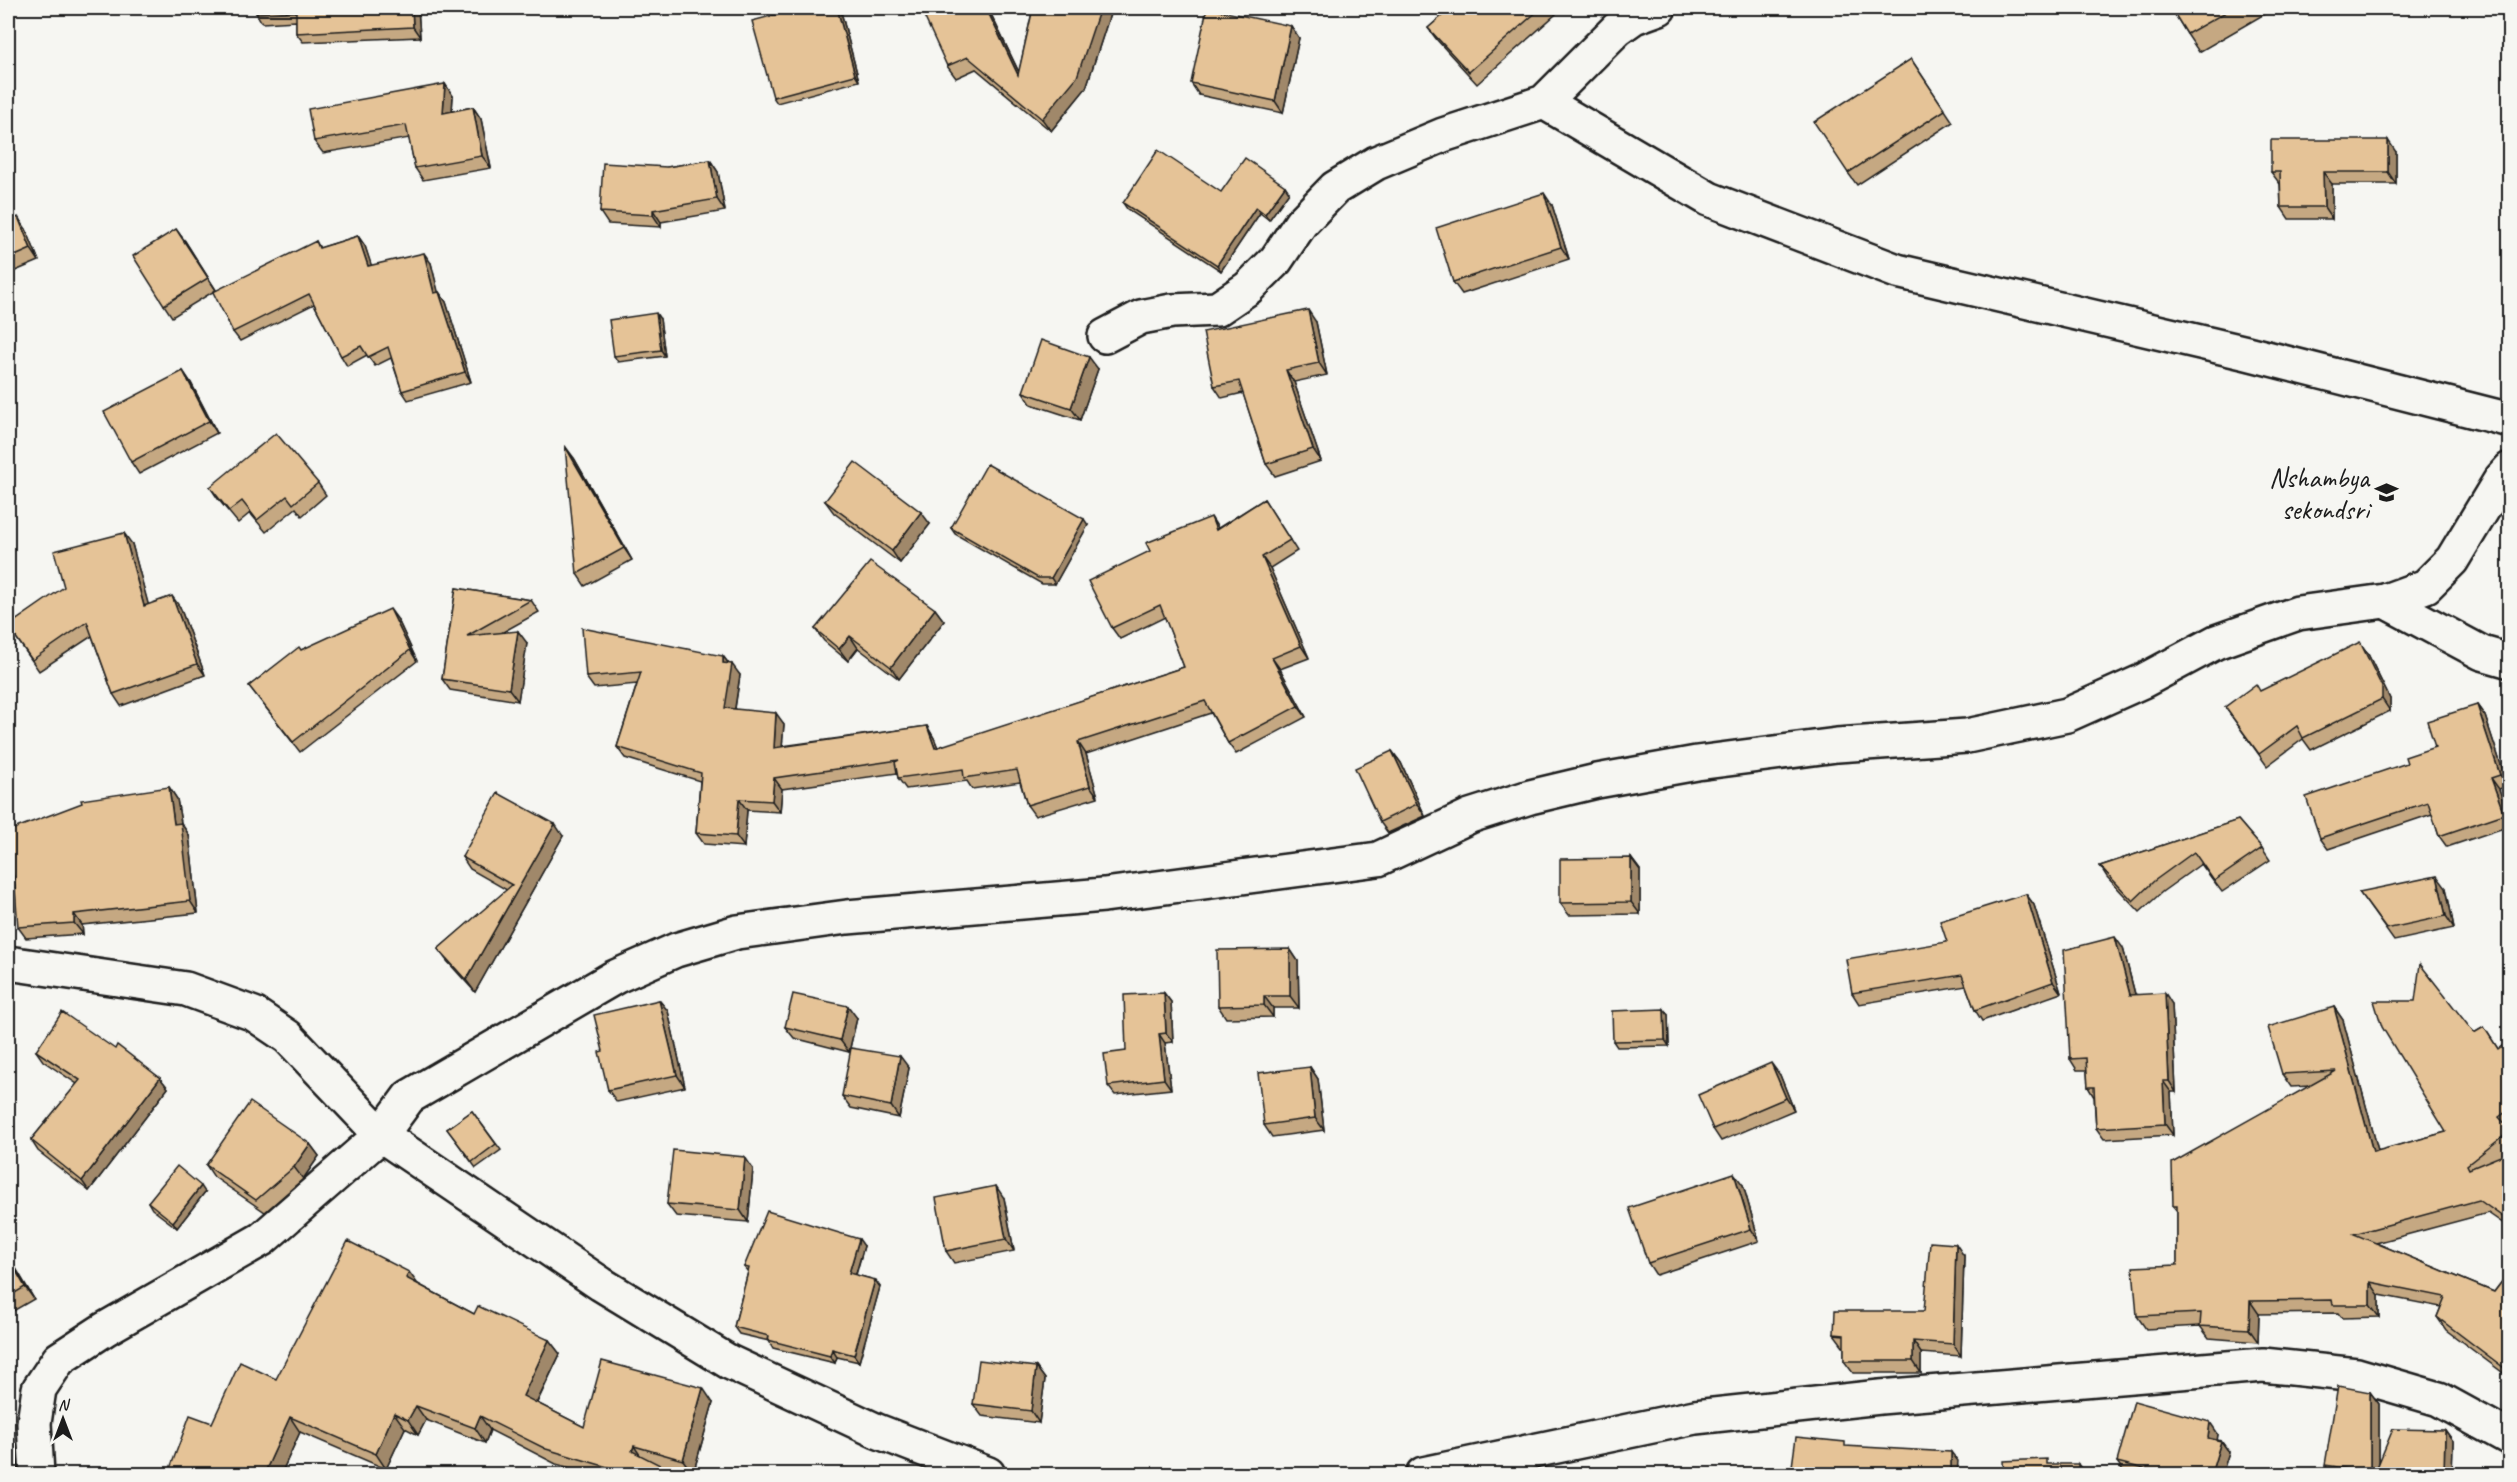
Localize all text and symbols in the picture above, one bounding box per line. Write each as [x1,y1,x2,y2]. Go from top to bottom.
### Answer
place label: Nshambya sekondsri [2269,460,2373,527]
school or university icon: Nshambya sekondsri [2374,480,2400,506]
north arrow [33,1389,93,1449]
text: N [58,1395,71,1415]

